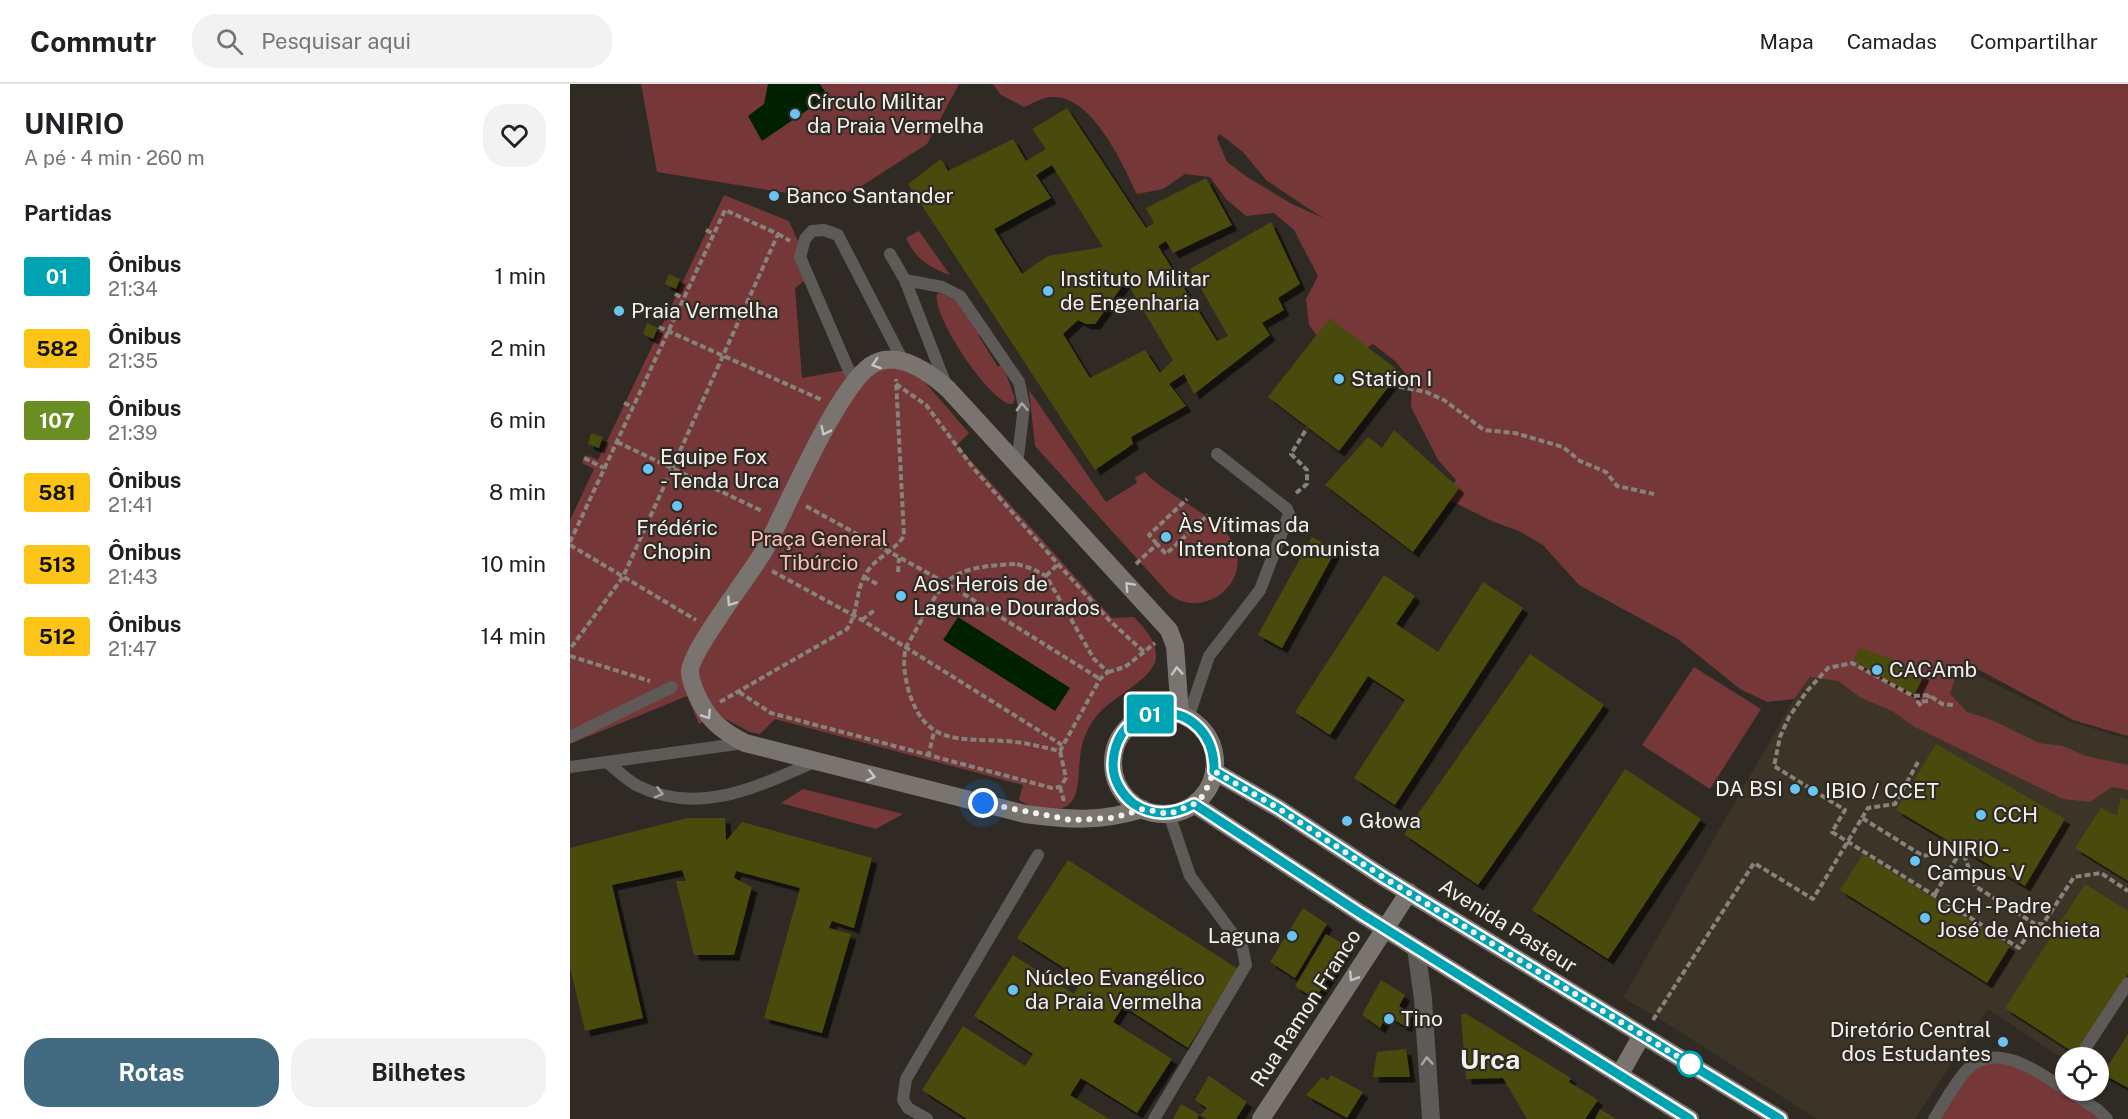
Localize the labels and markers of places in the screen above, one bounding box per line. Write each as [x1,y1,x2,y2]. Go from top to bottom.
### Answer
place label: Círculo Militar da Praia Vermelha [807,89,984,138]
marker: Círculo Militar da Praia Vermelha [788,107,802,121]
place label: Banco Santander [786,183,954,208]
marker: Banco Santander [767,189,781,203]
place label: Instituto Militar de Engenharia [1060,266,1210,315]
marker: Instituto Militar de Engenharia [1041,284,1055,298]
place label: Praia Vermelha [631,298,779,323]
marker: Praia Vermelha [612,304,626,318]
place label: Station I [1351,366,1432,391]
marker: Station I [1332,372,1346,386]
place label: Equipe Fox - Tenda Urca [660,444,780,493]
marker: Equipe Fox - Tenda Urca [641,462,655,476]
marker: Frédéric Chopin [670,499,684,513]
place label: Às Vítimas da Intentona Comunista [1178,512,1380,561]
place label: Frédéric Chopin [636,515,718,564]
marker: Às Vítimas da Intentona Comunista [1159,530,1173,544]
place label: Aos Herois de Laguna e Dourados [913,571,1100,620]
marker: Aos Herois de Laguna e Dourados [894,589,908,603]
place label: CACAmb [1889,657,1977,682]
marker: CACAmb [1870,663,1884,677]
place label: DA BSI [1715,776,1783,801]
place label: IBIO / CCET [1825,778,1939,803]
marker: DA BSI [1788,782,1802,796]
marker: IBIO / CCET [1806,784,1820,798]
place label: CCH [1993,802,2038,827]
place label: Głowa [1359,808,1421,833]
marker: CCH [1974,808,1988,822]
marker: Głowa [1340,814,1354,828]
place label: UNIRIO - Campus V [1927,836,2025,885]
marker: UNIRIO - Campus V [1908,854,1922,868]
place label: CCH - Padre José de Anchieta [1937,893,2100,942]
marker: CCH - Padre José de Anchieta [1918,911,1932,925]
place label: Laguna [1208,923,1280,948]
marker: Laguna [1285,929,1299,943]
place label: Núcleo Evangélico da Praia Vermelha [1025,965,1205,1014]
marker: Núcleo Evangélico da Praia Vermelha [1006,983,1020,997]
place label: Tino [1401,1006,1443,1031]
marker: Tino [1382,1012,1396,1026]
place label: Diretório Central dos Estudantes [1830,1017,1991,1066]
marker: Diretório Central dos Estudantes [1996,1035,2010,1049]
unlabelled marker [1677,1051,1703,1077]

